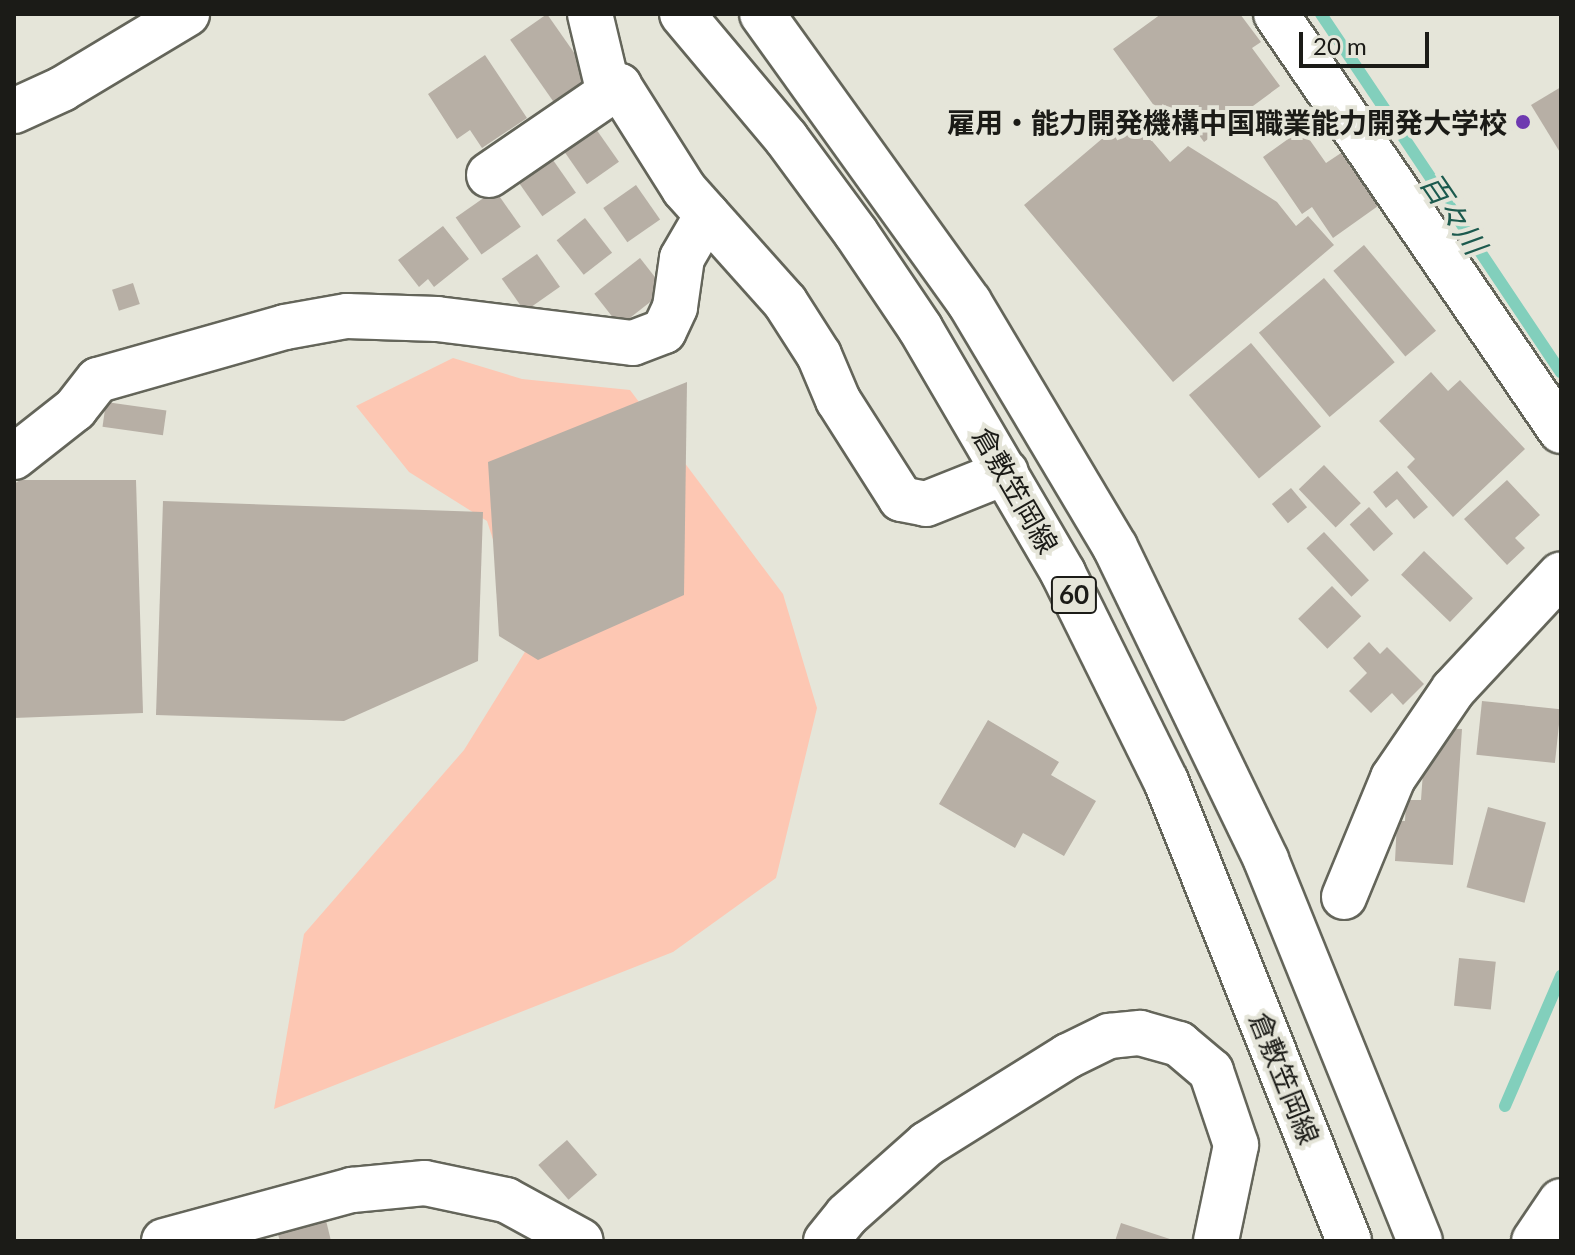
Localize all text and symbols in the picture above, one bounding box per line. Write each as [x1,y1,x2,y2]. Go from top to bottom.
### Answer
scale bar [1303,16,1433,66]
text: 20 m [1313,31,1367,60]
place label: 雇用・能力開発機構中国職業能力開発大学校 [947,105,1507,139]
marker: 雇用・能力開発機構中国職業能力開発大学校 [1514,113,1532,131]
water label: 百々川 [1414,166,1494,260]
street label: 倉敷笠岡線 [966,421,1066,559]
road number: 60 [1050,573,1098,617]
street label: 倉敷笠岡線 [1243,1007,1327,1149]

